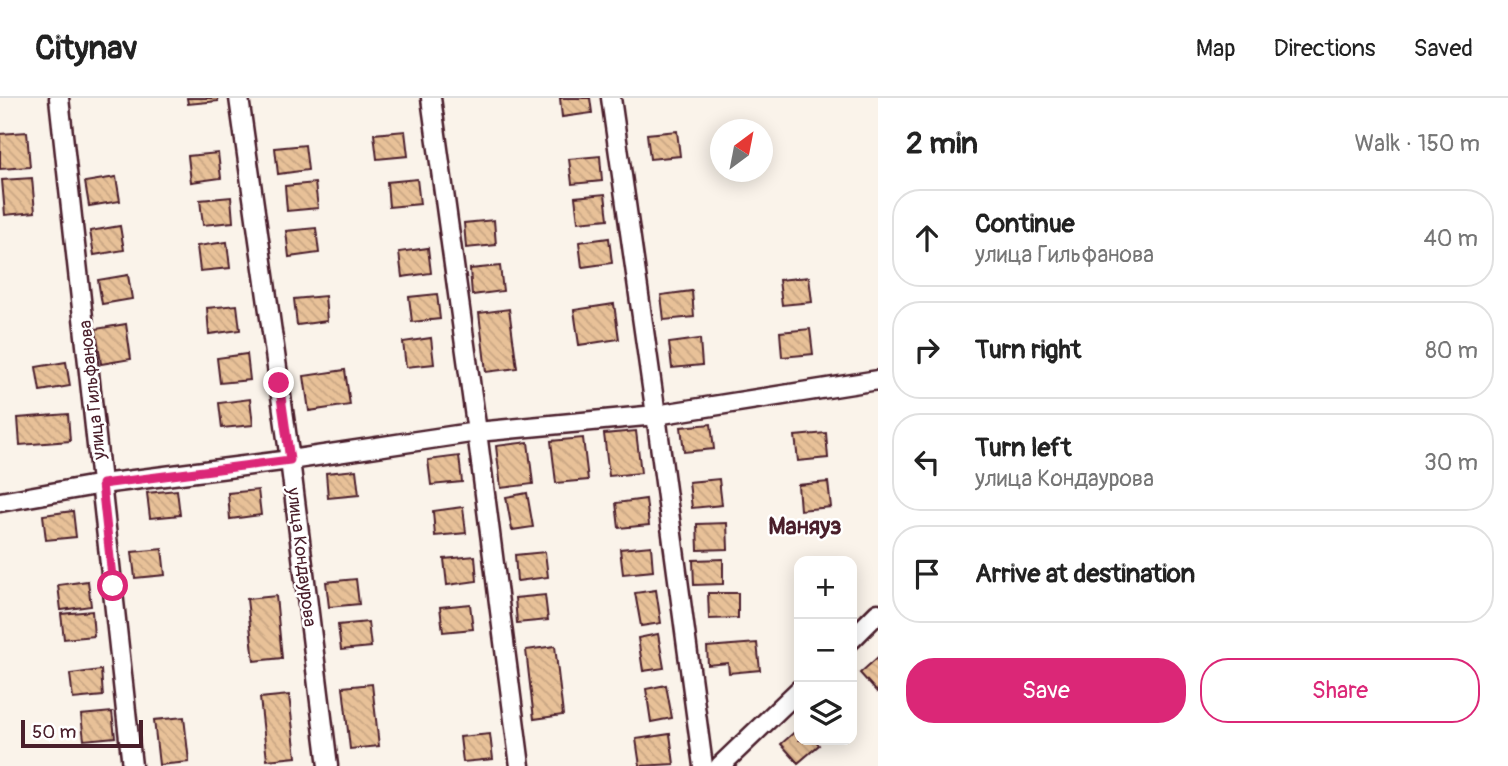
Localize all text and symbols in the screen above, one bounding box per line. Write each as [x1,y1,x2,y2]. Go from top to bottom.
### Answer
text: Citynav [35,28,138,69]
text: Map [1196,34,1236,63]
text: Directions [1274,34,1375,63]
text: Saved [1413,34,1473,63]
north arrow [710,119,773,182]
text: 2 min [906,125,978,162]
text: Walk · 150 m [1355,129,1480,158]
text: Continue [975,208,1075,240]
icon: ahead [908,219,946,257]
text: 40 m [1424,224,1478,253]
text: улица Гильфанова [975,240,1154,269]
street label: улица Гильфанова [74,319,111,462]
icon: right [908,331,946,369]
text: Turn right [975,334,1081,366]
text: 80 m [1425,336,1478,365]
route end [263,367,294,398]
text: Turn left [975,432,1071,464]
icon: left [908,443,946,481]
text: 30 m [1424,448,1478,477]
text: улица Кондаурова [975,464,1154,493]
street label: улица Кондаурова [281,485,321,628]
district label: Маняуз [768,512,842,541]
icon: arrive [908,555,946,593]
map controls [794,556,857,745]
button: + [794,556,857,619]
text: Arrive at destination [975,558,1195,590]
route start [97,570,128,601]
button: − [794,619,857,682]
button: Save [906,658,1186,723]
button: Share [1200,658,1480,723]
button: layers [794,682,857,745]
scale bar [21,717,144,749]
text: 50 m [32,720,76,744]

